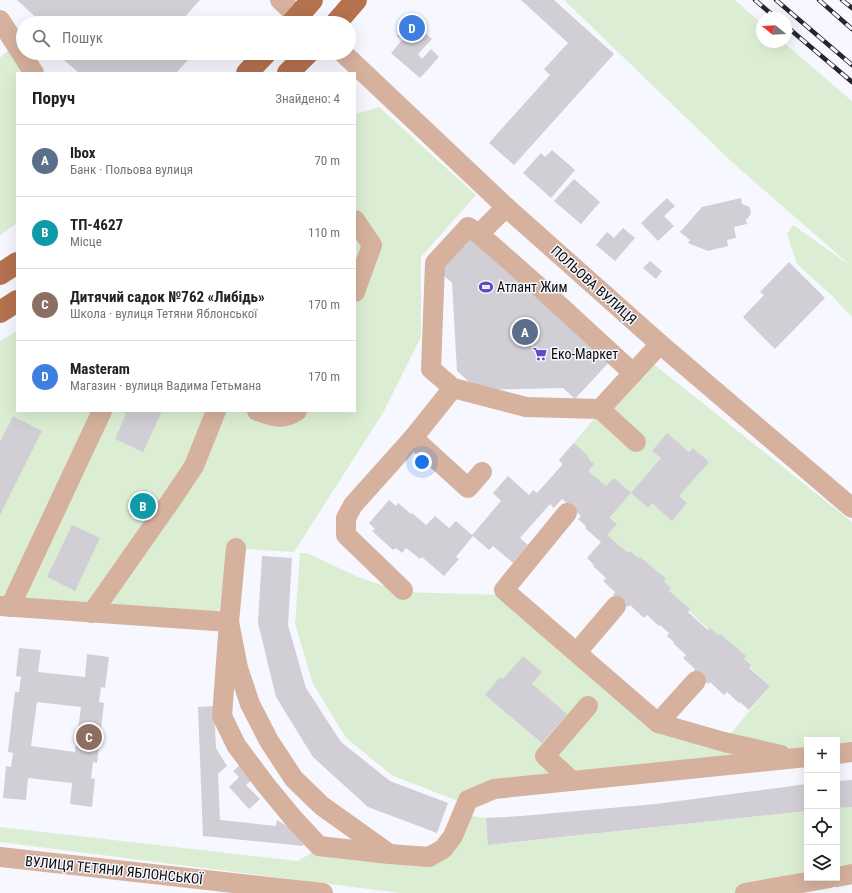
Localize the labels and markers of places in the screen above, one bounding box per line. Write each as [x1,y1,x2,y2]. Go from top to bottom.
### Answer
pin: D [399,13,425,43]
sports icon: Атлант Жим [478,279,494,295]
place label: Атлант Жим [497,279,568,295]
pin: A [512,317,538,347]
supermarket icon: Еко-Маркет [532,346,548,362]
place label: Еко-Маркет [551,346,618,362]
pin: B [130,491,156,521]
pin: C [76,722,102,752]

